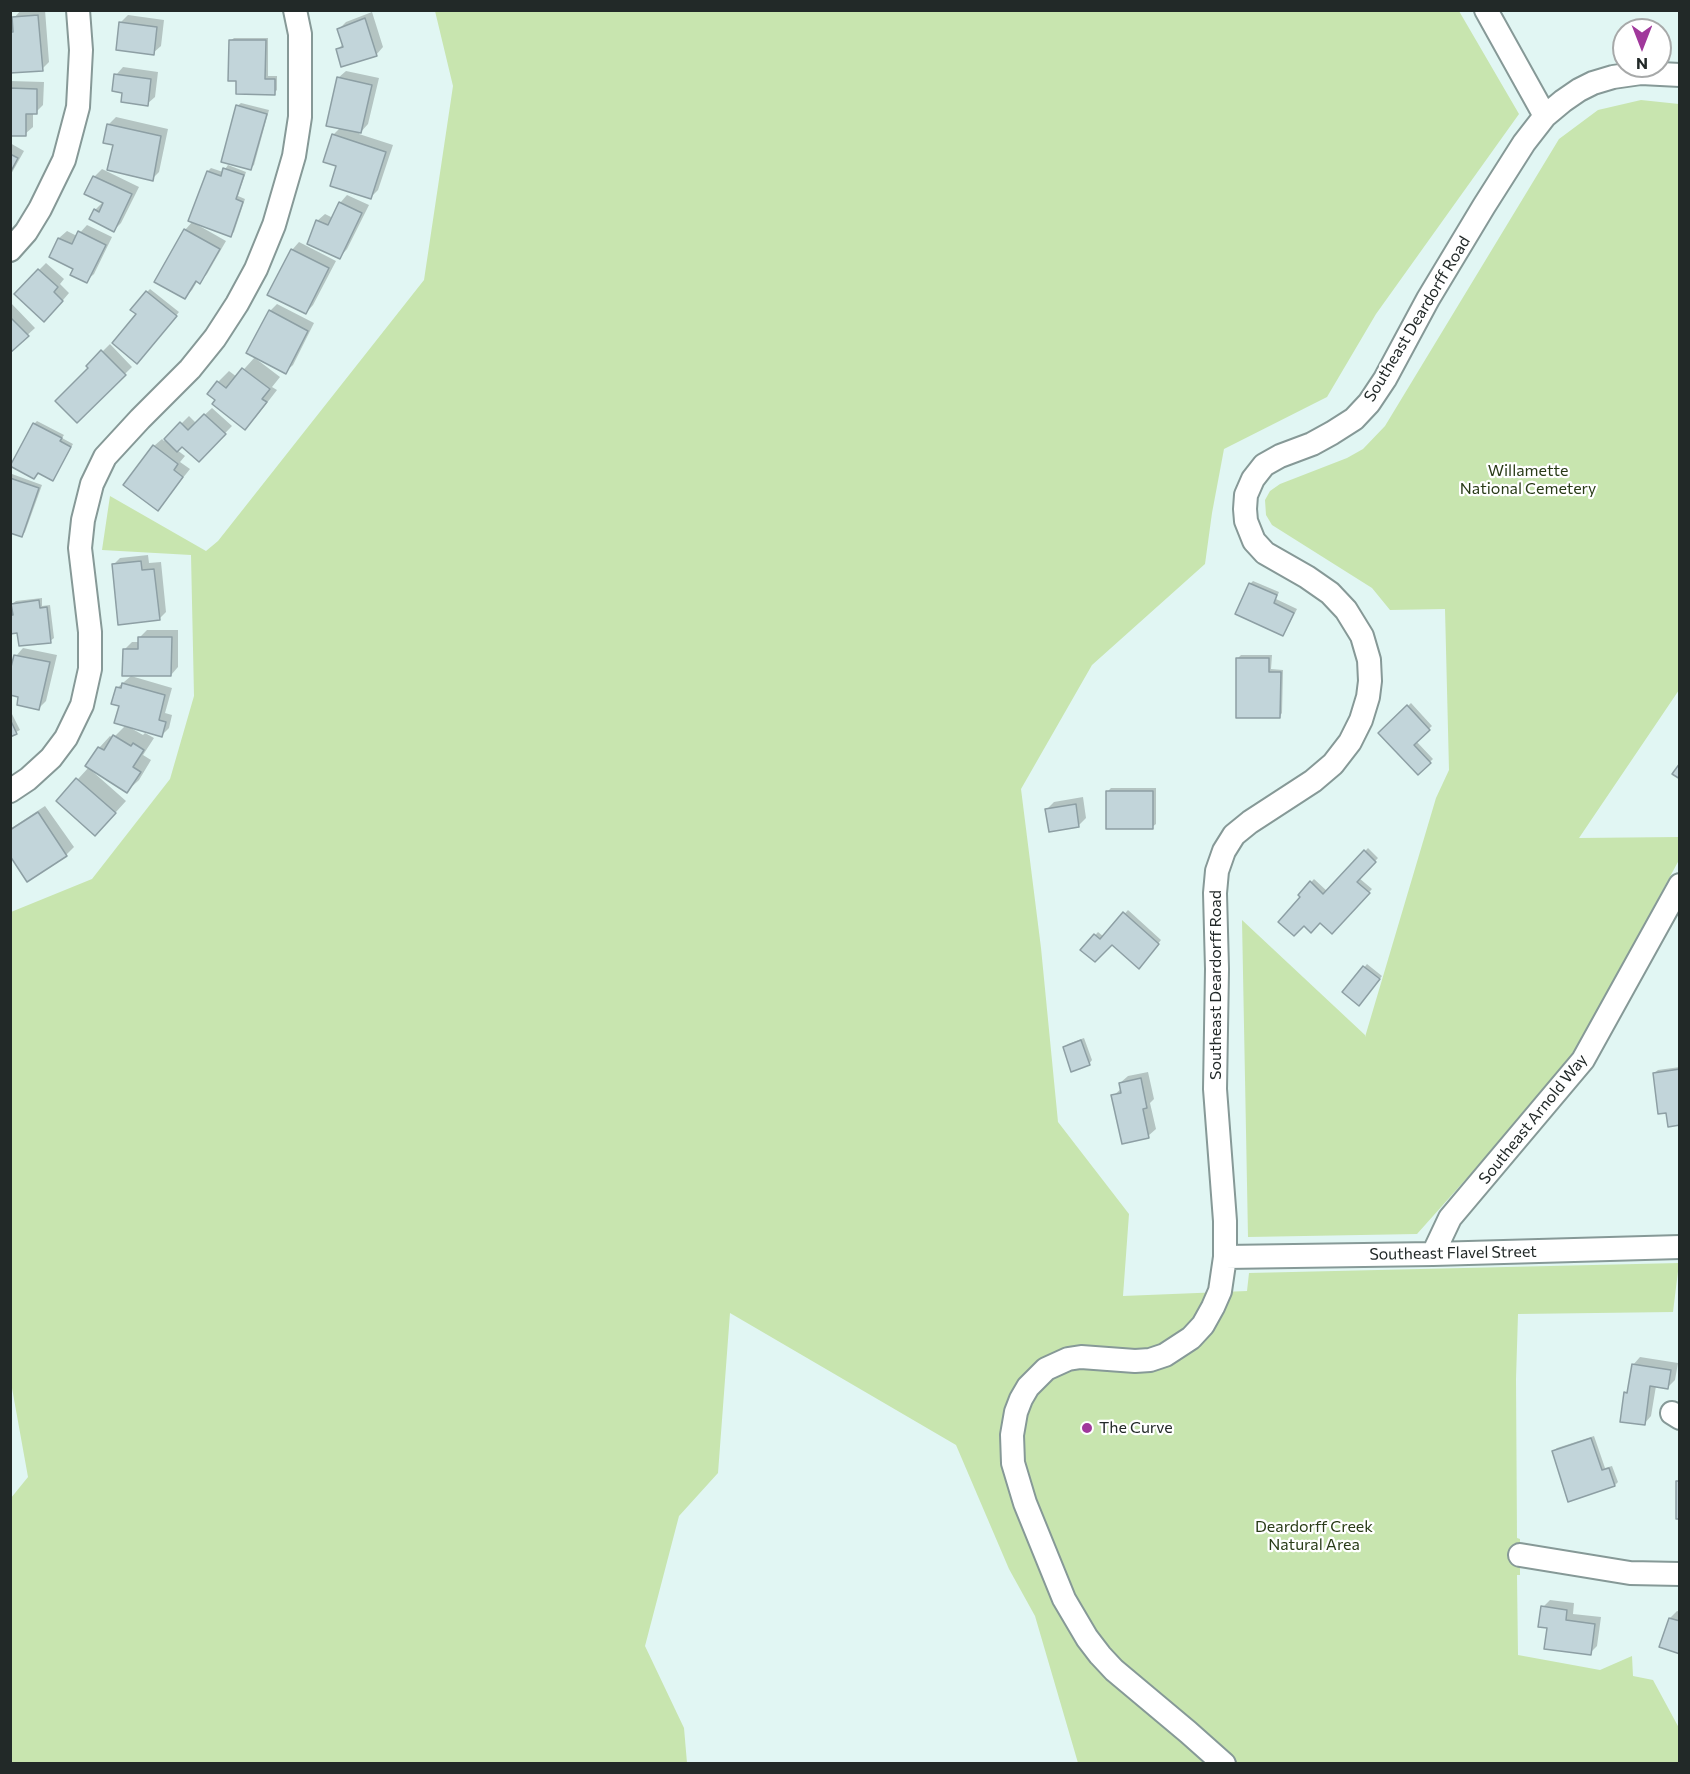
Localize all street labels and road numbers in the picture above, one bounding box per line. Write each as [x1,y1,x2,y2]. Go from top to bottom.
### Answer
street label: Southeast Deardorff Road [1360,233,1474,405]
street label: Southeast Deardorff Road [1206,890,1226,1080]
street label: Southeast Arnold Way [1475,1050,1591,1188]
street label: Southeast Flavel Street [1369,1242,1537,1264]

